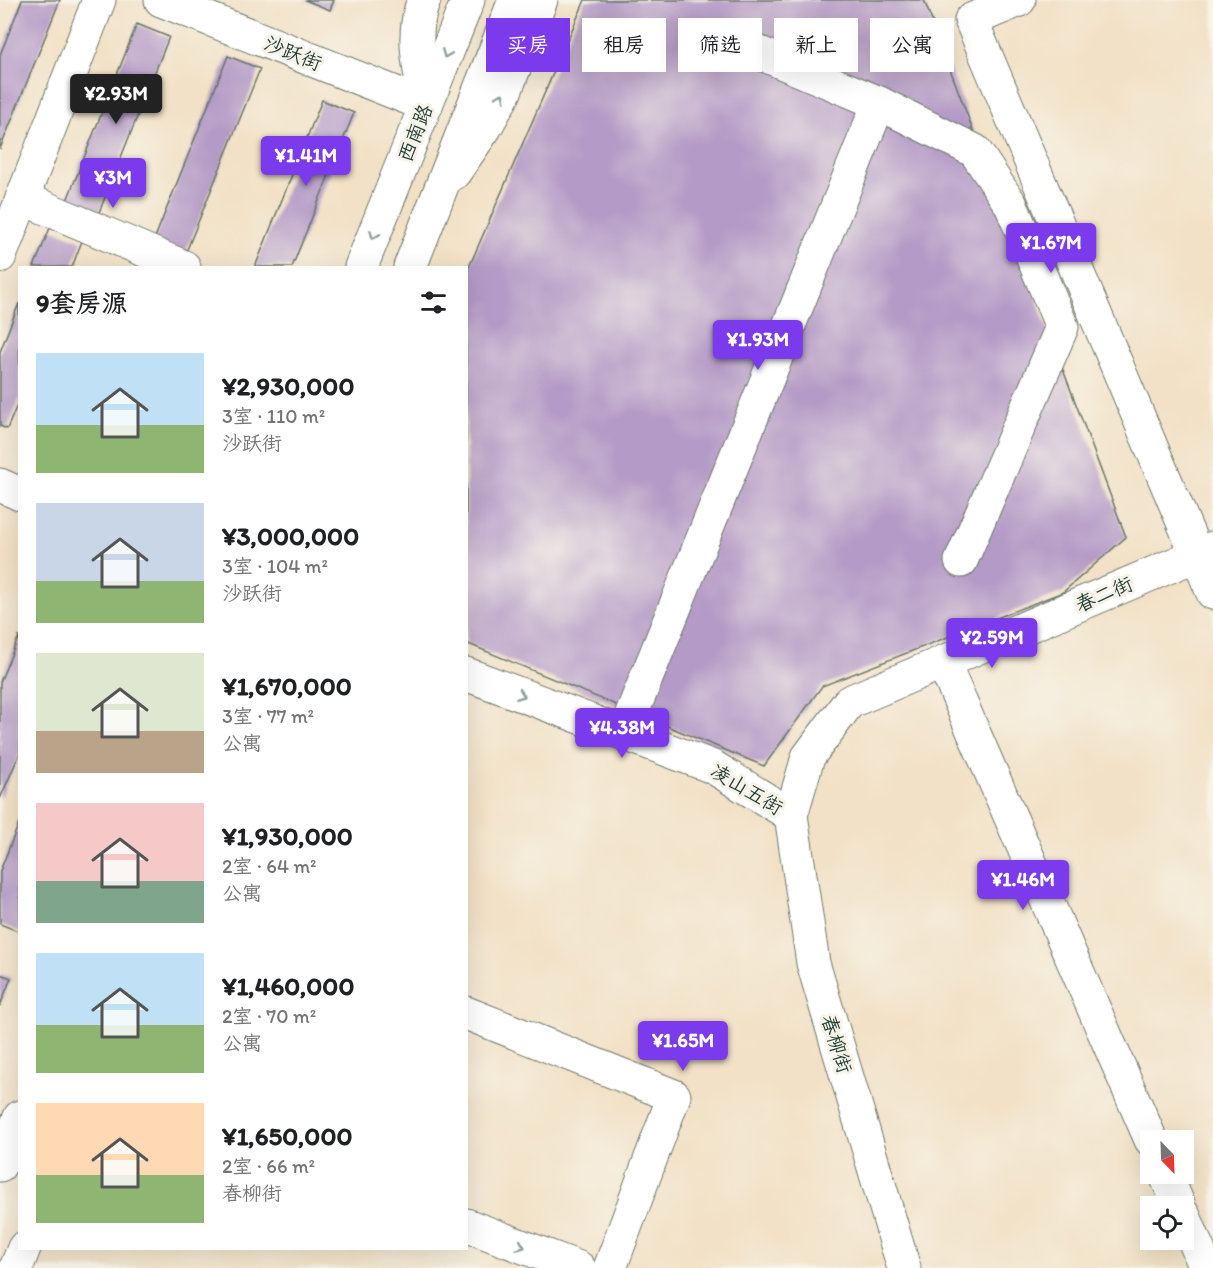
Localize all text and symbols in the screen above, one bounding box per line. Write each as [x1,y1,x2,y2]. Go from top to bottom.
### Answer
chip: 买房 [486,18,570,72]
chip: 租房 [582,18,666,72]
chip: 筛选 [678,18,762,72]
chip: 新上 [774,18,858,72]
chip: 公寓 [870,18,954,72]
street label: 沙跃街 [261,31,325,75]
one-way arrow [441,49,454,59]
pin: ¥2.93M [67,74,165,125]
text: ¥2.93M [84,81,148,105]
one-way arrow [494,92,506,103]
street label: 西南路 [393,100,438,165]
pin: ¥1.41M [257,136,355,187]
text: ¥1.41M [275,143,337,167]
pin: ¥3M [84,158,142,209]
text: ¥3M [94,165,132,189]
pin: ¥1.67M [1002,223,1100,274]
one-way arrow [369,229,381,240]
text: ¥1.67M [1020,230,1082,254]
icon: filters [417,286,450,319]
text: 9套房源 [36,287,128,319]
pin: ¥1.93M [709,320,807,371]
text: ¥1.93M [727,327,789,351]
text: ¥2,930,000 [222,370,354,402]
icon: home [84,377,156,449]
text: 3室 · 110 m² [222,404,325,428]
text: 沙跃街 [222,431,282,455]
text: ¥3,000,000 [222,520,359,552]
icon: home [84,527,156,599]
text: 3室 · 104 m² [222,554,328,578]
street label: 春二街 [1072,571,1136,617]
text: 沙跃街 [222,581,282,605]
pin: ¥2.59M [943,618,1041,669]
text: ¥2.59M [960,625,1024,649]
text: ¥1,670,000 [222,670,352,702]
icon: home [84,677,156,749]
one-way arrow [515,687,526,700]
text: 3室 · 77 m² [222,704,314,728]
pin: ¥4.38M [573,708,671,759]
text: ¥4.38M [589,715,655,739]
text: 公寓 [222,731,262,755]
street label: 凌山五街 [707,758,787,820]
text: ¥1,930,000 [222,820,353,852]
icon: home [84,827,156,899]
text: 2室 · 64 m² [222,854,316,878]
pin: ¥1.46M [974,860,1072,911]
text: ¥1.46M [991,867,1055,891]
text: 公寓 [222,881,262,905]
text: ¥1,460,000 [222,970,354,1002]
icon: home [84,977,156,1049]
text: 2室 · 70 m² [222,1004,316,1028]
street label: 春柳街 [817,1012,857,1076]
pin: ¥1.65M [634,1021,732,1072]
text: ¥1.65M [652,1028,714,1052]
text: 公寓 [222,1031,262,1055]
text: ¥1,650,000 [222,1120,352,1152]
icon: home [84,1127,156,1199]
north arrow [1140,1130,1194,1184]
map controls [1140,1130,1194,1250]
text: 2室 · 66 m² [222,1154,315,1178]
text: 春柳街 [222,1181,282,1205]
button: locate [1140,1196,1194,1250]
one-way arrow [515,1239,526,1251]

